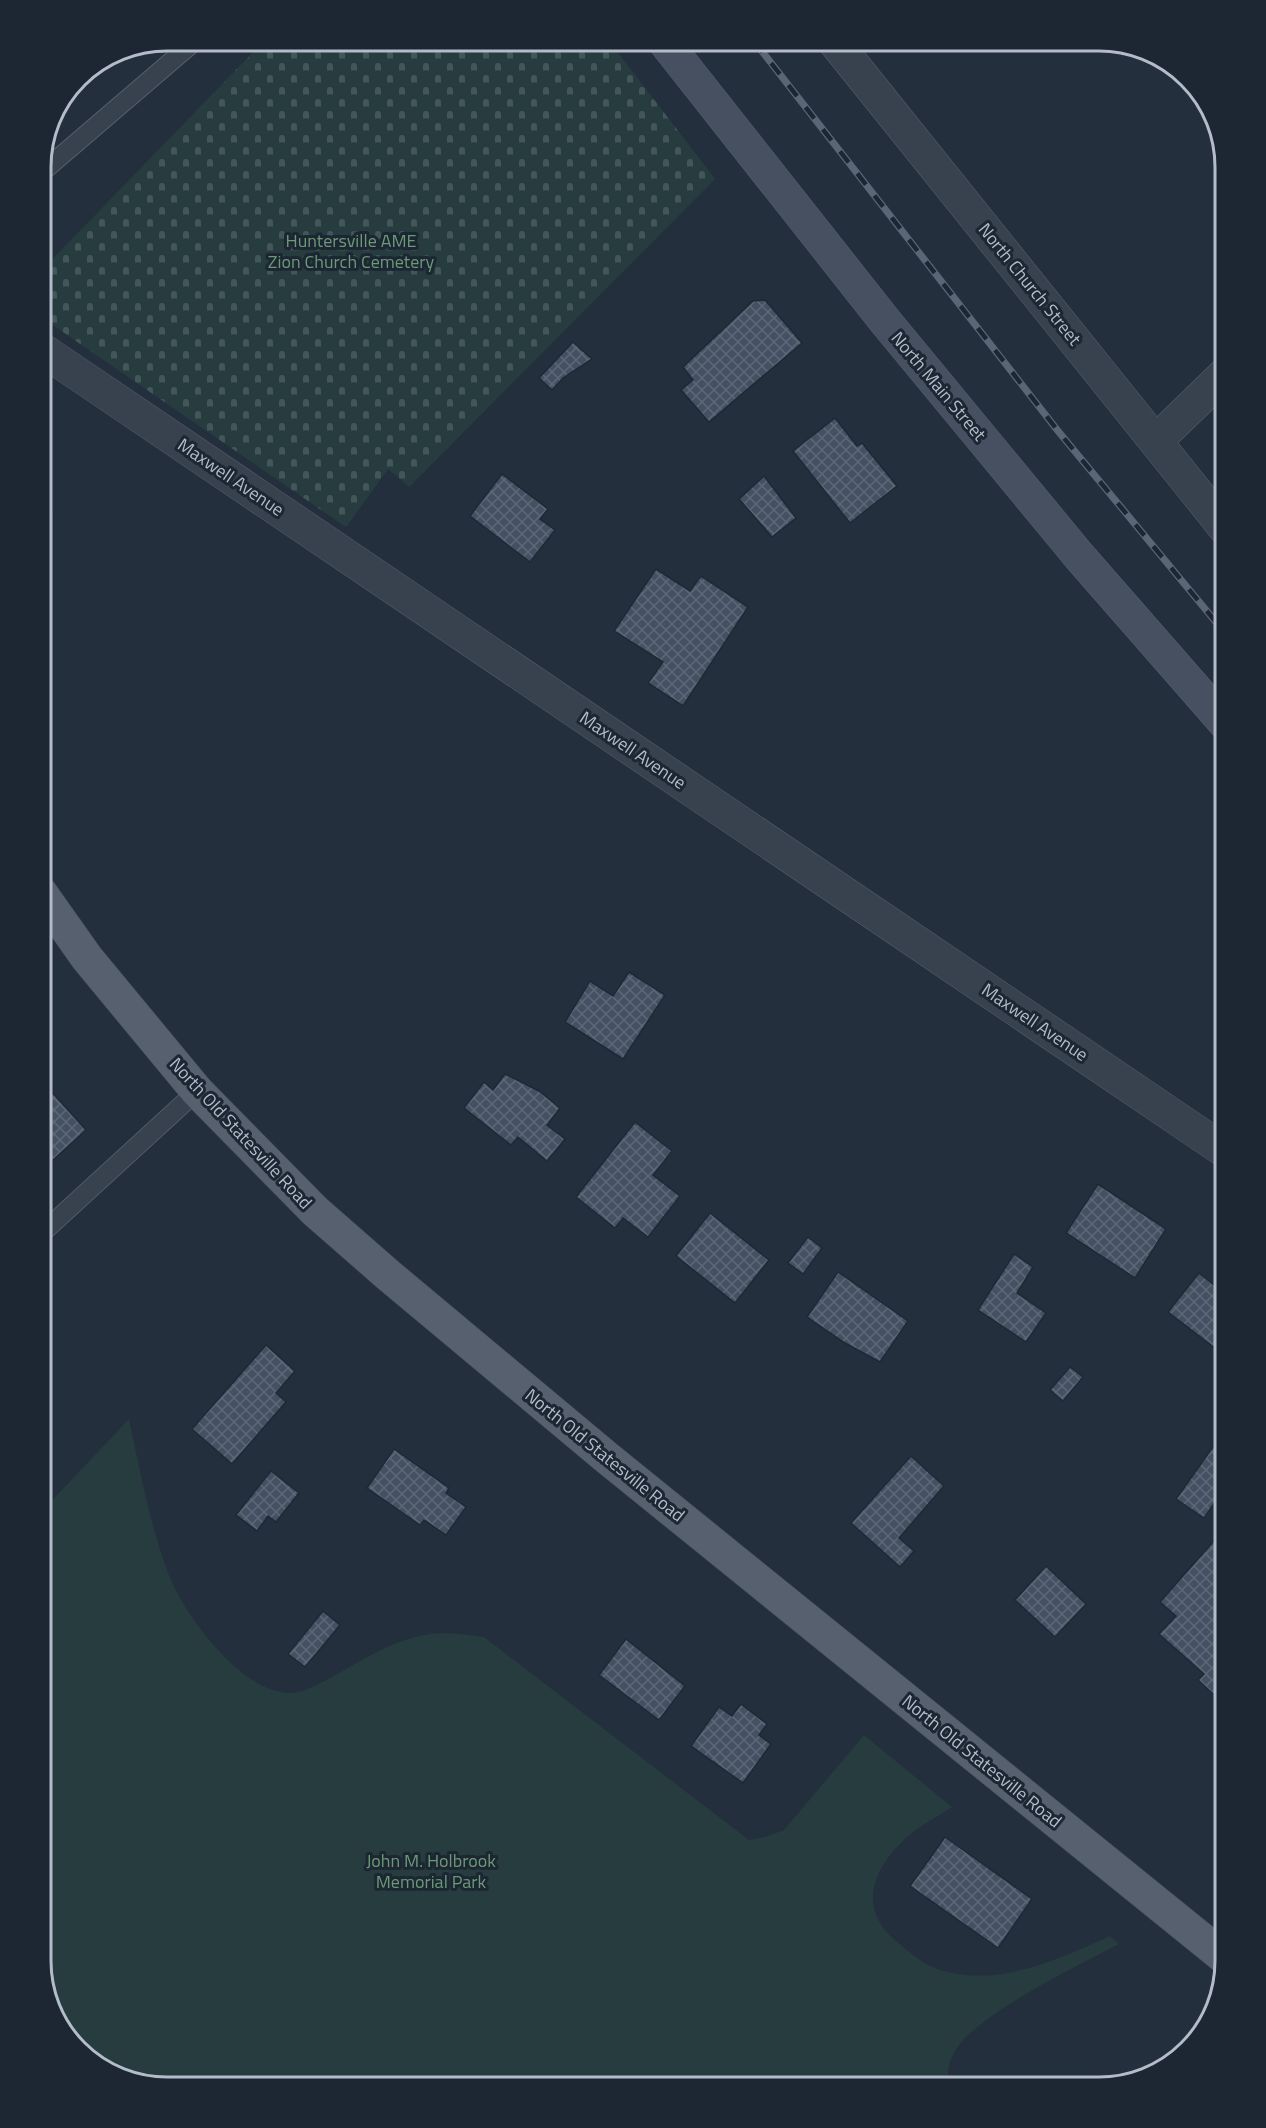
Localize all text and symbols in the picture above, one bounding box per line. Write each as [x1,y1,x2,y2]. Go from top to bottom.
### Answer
street label: North Church Street [972,217,1088,352]
park label: Huntersville AME Zion Church Cemetery [268,227,434,275]
street label: North Main Street [885,325,993,447]
street label: Maxwell Avenue [172,431,290,523]
street label: Maxwell Avenue [574,704,692,796]
street label: Maxwell Avenue [976,976,1094,1068]
street label: North Old Statesville Road [163,1051,319,1215]
street label: North Old Statesville Road [519,1382,691,1528]
street label: North Old Statesville Road [896,1688,1068,1834]
park label: John M. Holbrook Memorial Park [366,1847,496,1895]

